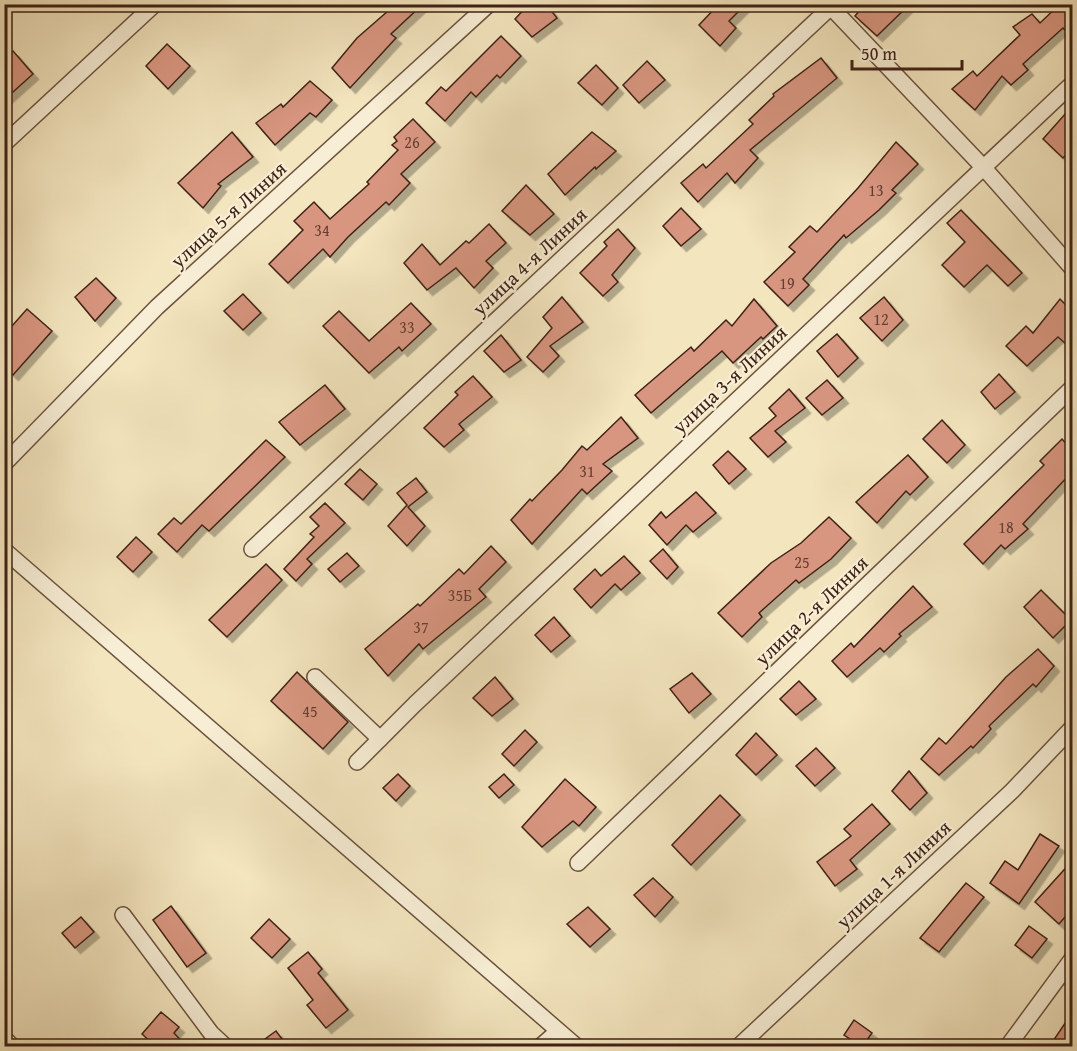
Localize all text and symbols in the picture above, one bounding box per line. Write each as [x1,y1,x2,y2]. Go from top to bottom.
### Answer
scale bar [852,33,962,71]
text: 50 m [861,40,897,67]
house number: 26 [404,130,420,154]
street label: улица 5-я Линия [163,154,293,275]
house number: 13 [868,178,884,202]
street label: улица 4-я Линия [464,200,593,323]
house number: 34 [314,218,330,242]
house number: 19 [779,271,795,295]
house number: 12 [873,307,889,331]
house number: 33 [399,315,415,339]
street label: улица 3-я Линия [664,318,793,441]
house number: 31 [579,459,595,483]
house number: 18 [998,515,1014,539]
street label: улица 2-я Линия [747,548,874,672]
house number: 25 [794,550,810,574]
house number: 35Б [448,583,472,607]
house number: 37 [413,615,429,639]
house number: 45 [302,699,318,723]
street label: улица 1-я Линия [828,813,957,936]

